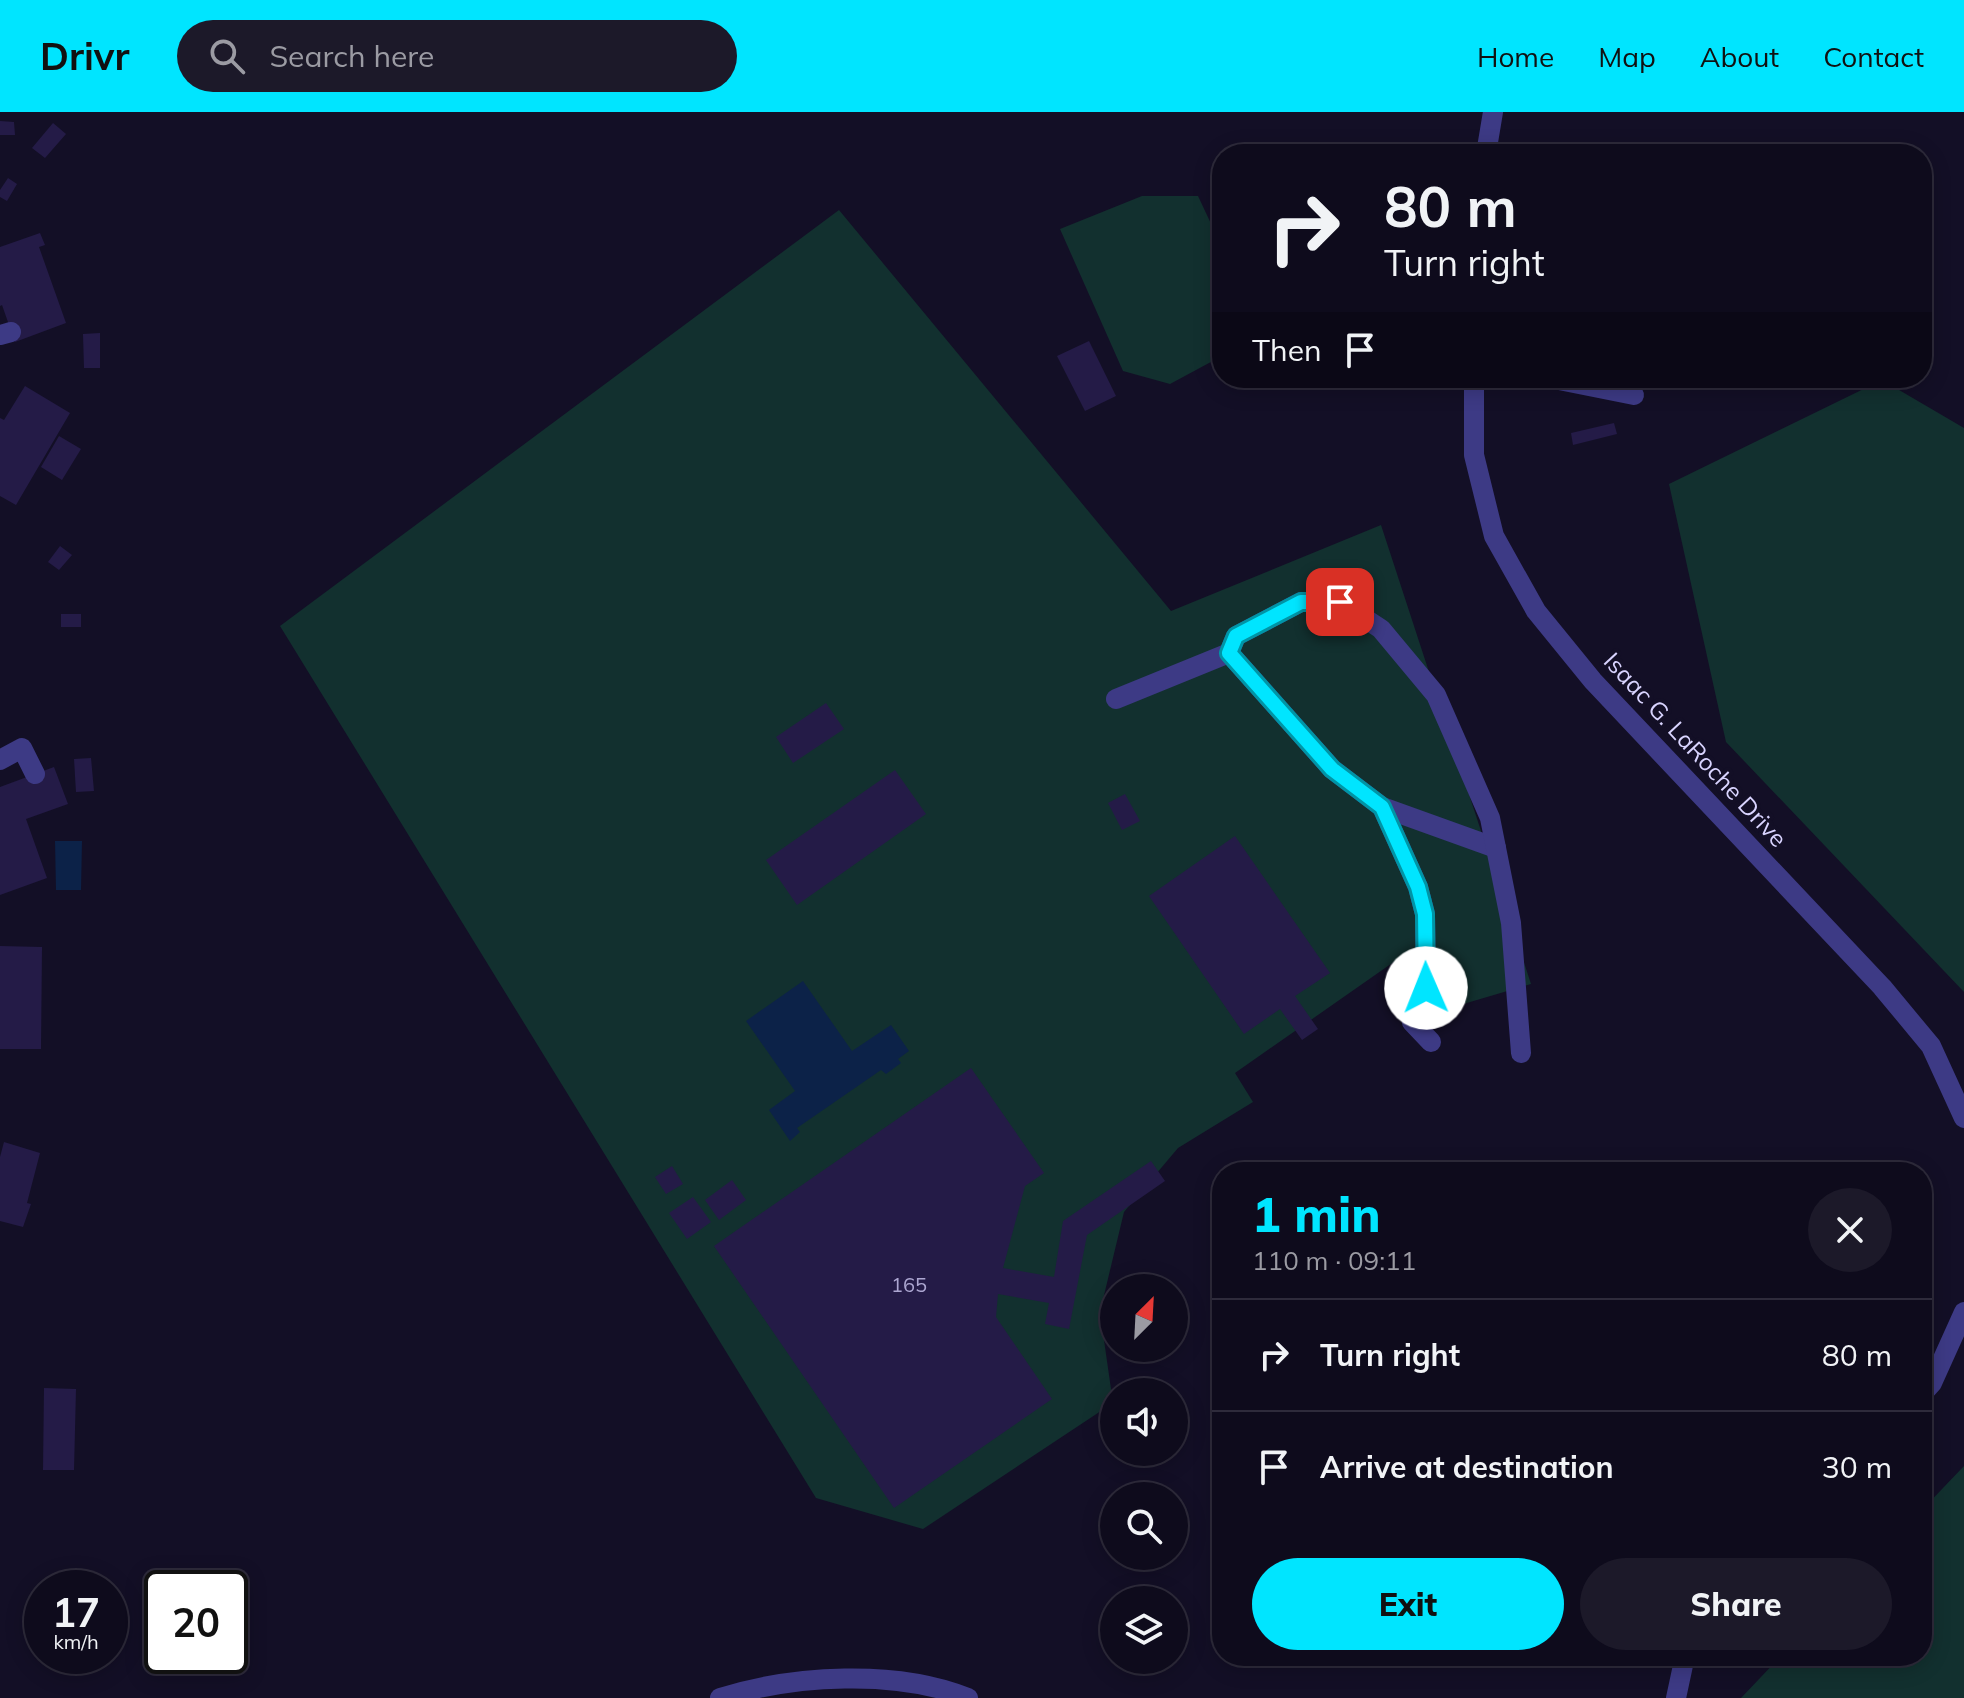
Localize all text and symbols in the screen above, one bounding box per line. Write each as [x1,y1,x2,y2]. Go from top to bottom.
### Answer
search box [177,20,737,92]
text: Drivr [40,32,129,80]
icon: search [205,34,249,78]
text: Search here [269,37,434,75]
text: Home [1477,39,1554,74]
text: Map [1598,39,1656,74]
text: About [1700,39,1779,74]
text: Contact [1823,39,1924,74]
text: 80 m [1384,171,1517,241]
icon: right [1252,176,1356,280]
text: Turn right [1384,240,1545,285]
icon: arrive [1338,328,1382,372]
text: Then [1252,331,1322,369]
pin [1306,568,1374,636]
icon: arrive [1318,580,1362,624]
street label: Isaac G. LaRoche Drive [1598,646,1794,853]
position arrow [1384,946,1468,1030]
text: 1 min [1252,1184,1381,1244]
button: close [1808,1188,1892,1272]
text: 110 m · 09:11 [1252,1244,1416,1277]
house number: 165 [891,1272,927,1297]
north arrow [1100,1274,1188,1362]
map controls [1100,1274,1188,1674]
icon: right [1252,1333,1296,1377]
text: Turn right [1320,1336,1460,1374]
text: 80 m [1822,1336,1892,1374]
button: sound [1100,1378,1188,1466]
icon: arrive [1252,1445,1296,1489]
text: Arrive at destination [1320,1448,1614,1486]
text: 30 m [1822,1448,1892,1486]
button: search [1100,1482,1188,1570]
button: Exit [1252,1558,1564,1650]
button: Share [1580,1558,1892,1650]
speed limit sign: 20 [144,1570,248,1674]
button: layers [1100,1586,1188,1674]
text: 17 [52,1587,100,1637]
text: km/h [53,1629,99,1654]

